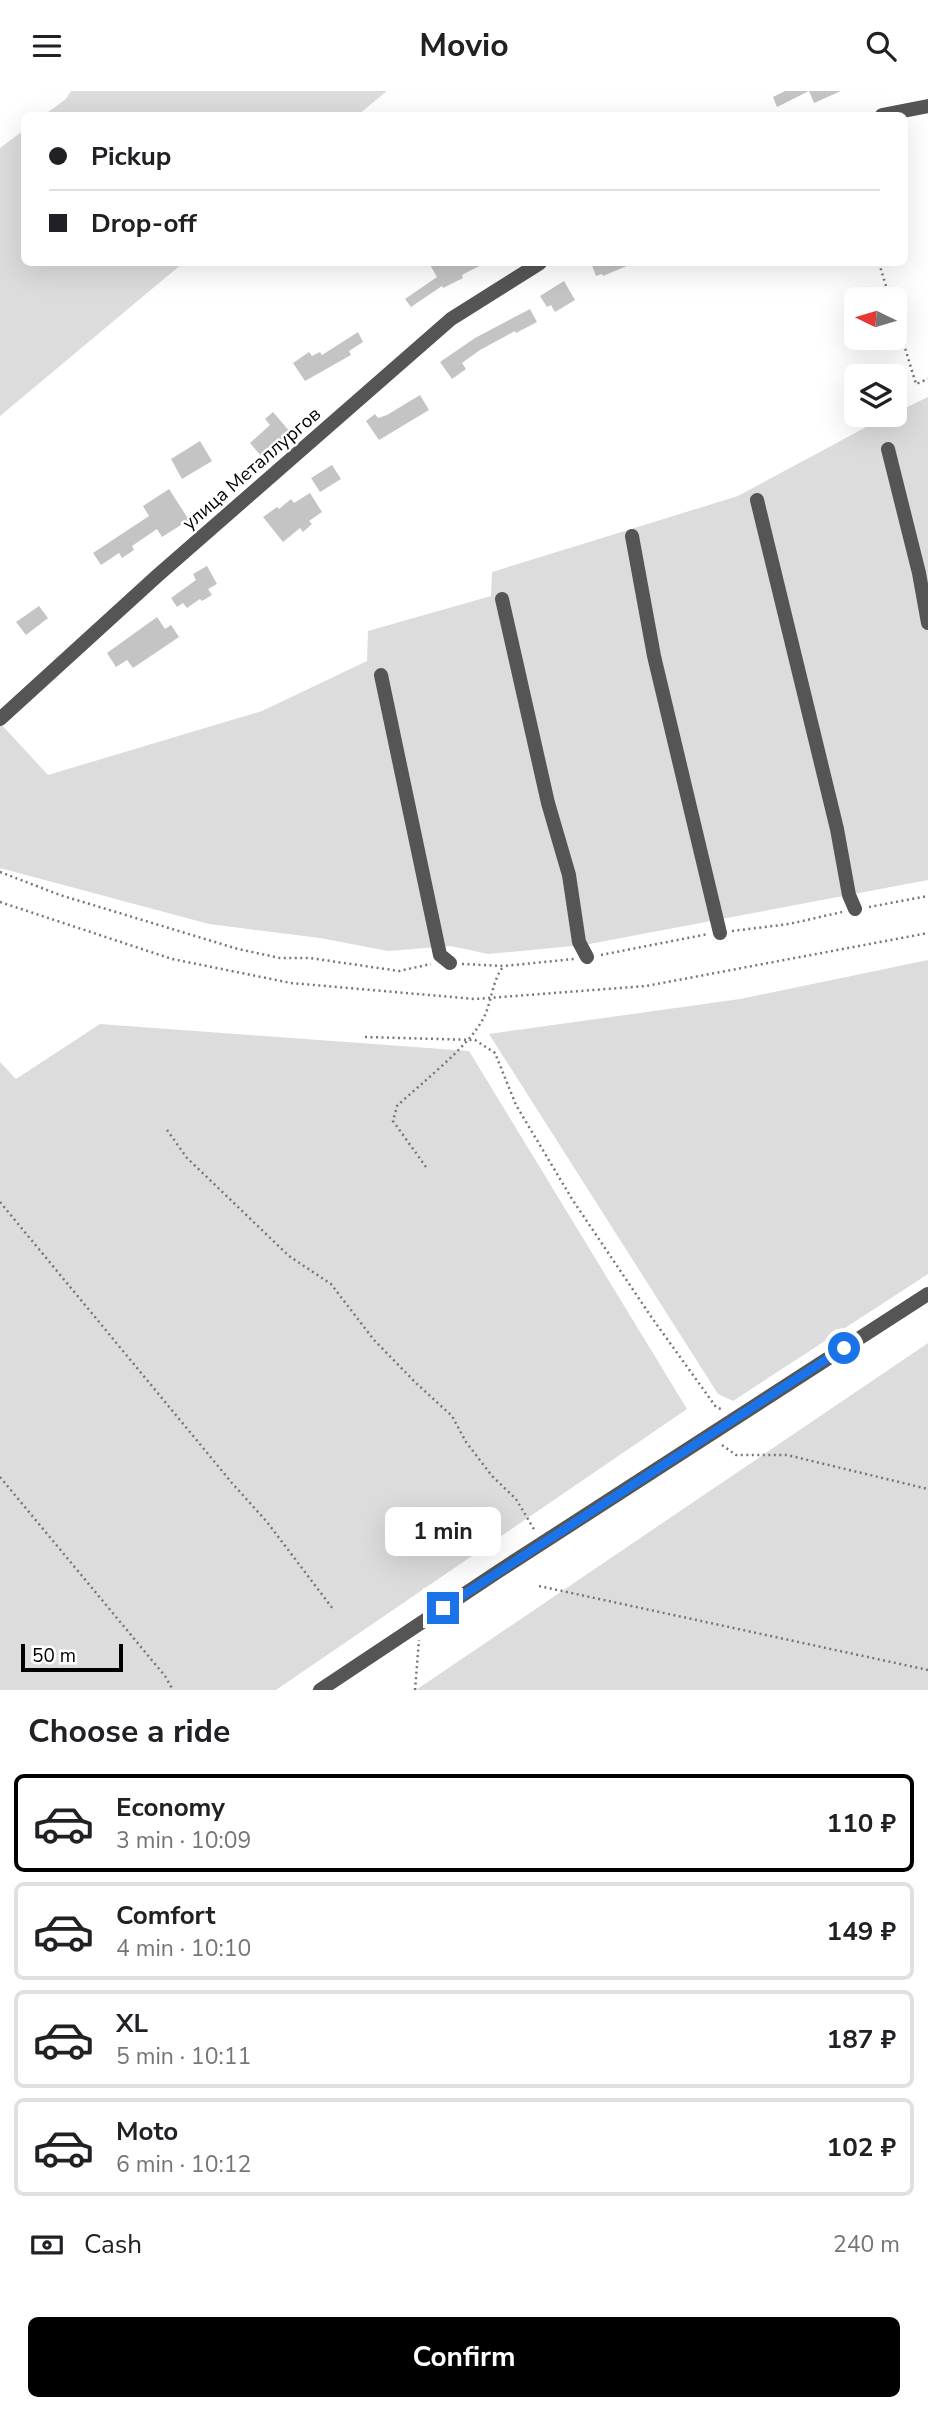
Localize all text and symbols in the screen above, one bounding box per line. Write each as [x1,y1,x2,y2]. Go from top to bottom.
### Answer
text: Movio [419,24,509,67]
icon: menu [28,27,66,65]
icon: search [862,27,900,65]
text: Pickup [91,139,171,174]
text: Drop-off [91,206,197,241]
north arrow [844,287,906,350]
map controls [844,287,907,427]
button: layers [844,364,907,427]
street label: улица Металлургов [177,401,326,536]
route start [828,1332,860,1364]
callout: 1 min [385,1507,501,1555]
text: 1 min [413,1516,473,1547]
route end [427,1592,459,1624]
scale bar [21,1641,122,1673]
text: 50 m [32,1643,76,1669]
text: Choose a ride [28,1710,230,1753]
text: Economy [116,1790,225,1825]
icon: car [32,1792,95,1855]
text: 110 ₽ [827,1806,896,1841]
text: 3 min · 10:09 [116,1825,251,1856]
text: Comfort [116,1898,216,1933]
icon: car [32,1900,95,1963]
text: 149 ₽ [827,1914,896,1949]
text: 4 min · 10:10 [116,1933,251,1964]
text: XL [116,2006,148,2041]
icon: car [32,2008,95,2071]
text: 187 ₽ [827,2022,896,2057]
text: 5 min · 10:11 [116,2041,251,2072]
text: Moto [116,2114,178,2149]
icon: car [32,2116,95,2179]
text: 102 ₽ [827,2130,896,2165]
text: 6 min · 10:12 [116,2149,251,2180]
icon: cash [28,2226,66,2264]
text: Cash [84,2227,142,2262]
text: 240 m [833,2229,900,2260]
button: Confirm [28,2317,900,2397]

